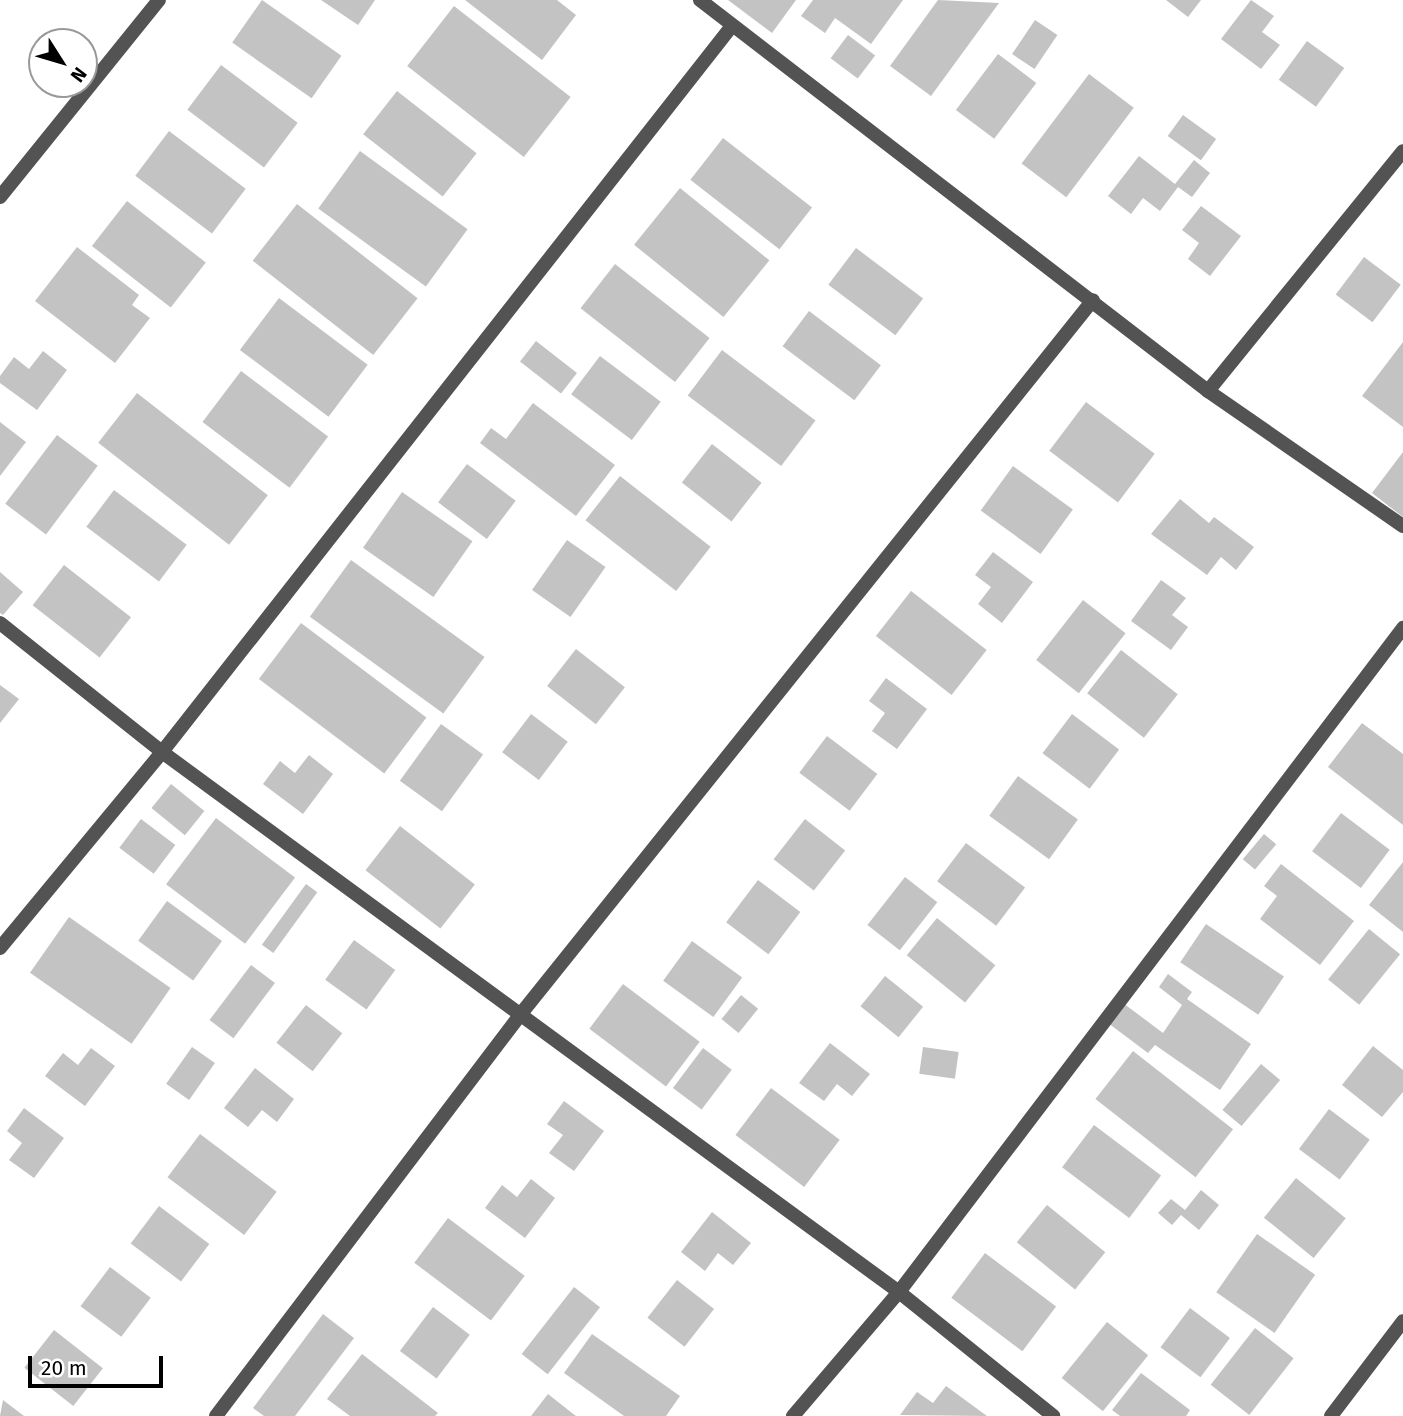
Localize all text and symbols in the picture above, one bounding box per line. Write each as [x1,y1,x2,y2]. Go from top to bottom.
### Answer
north arrow [28,28,98,98]
text: N [66,63,92,87]
scale bar [32,1342,166,1386]
text: 20 m [41,1355,87,1381]

